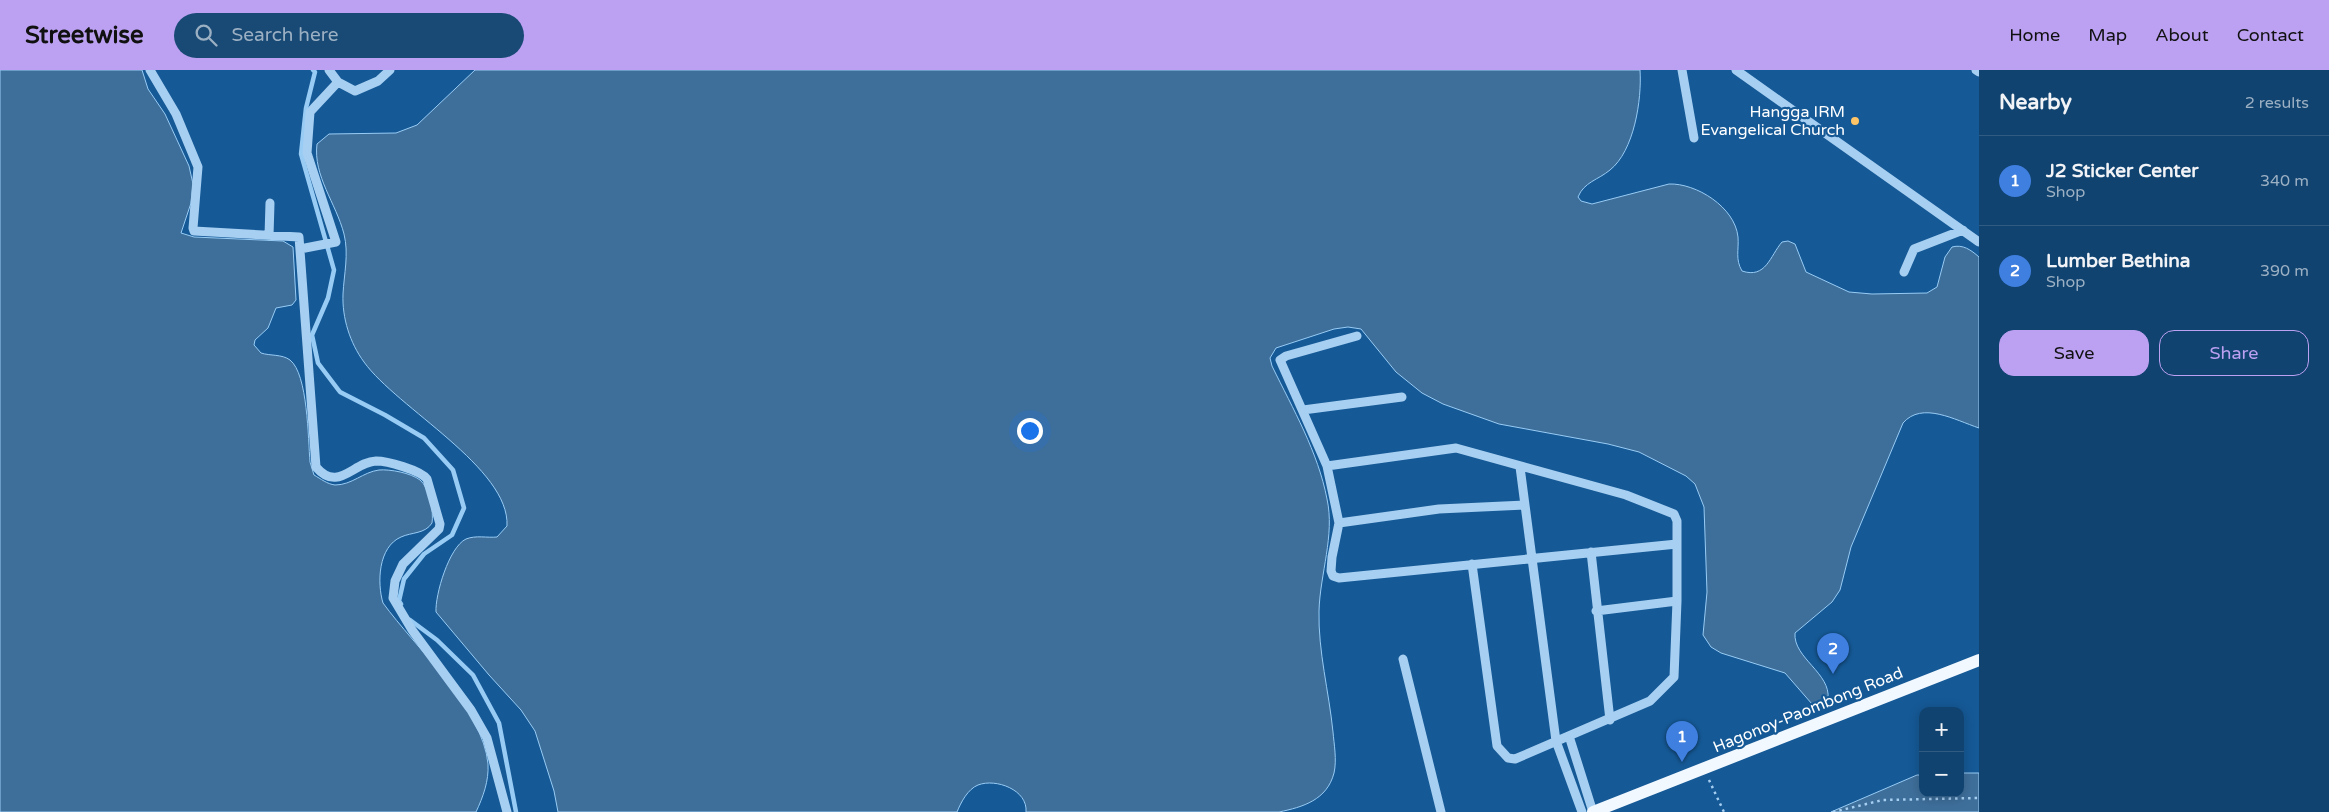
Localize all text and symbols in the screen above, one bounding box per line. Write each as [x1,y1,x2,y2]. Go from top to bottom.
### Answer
search box [174,13,524,58]
text: Streetwise [25,21,144,50]
icon: search [192,21,220,49]
text: Search here [232,24,338,46]
text: Home [2009,24,2060,46]
text: Map [2088,24,2127,46]
text: About [2155,24,2209,46]
text: Contact [2237,24,2304,46]
text: Nearby [1999,90,2072,115]
text: 2 results [2245,93,2309,113]
place label: Hangga IRM Evangelical Church [1700,102,1845,140]
marker: Hangga IRM Evangelical Church [1849,115,1861,127]
text: J2 Sticker Center [2046,160,2198,182]
text: 1 [2010,171,2020,191]
text: 340 m [2260,171,2309,191]
text: Shop [2046,182,2085,202]
text: Lumber Bethina [2046,250,2191,272]
text: 2 [2010,261,2020,281]
text: 390 m [2260,261,2309,281]
text: Shop [2046,272,2085,292]
button: Save [1999,330,2149,376]
button: Share [2159,330,2309,376]
your location [1017,418,1043,444]
pin: 2 [1817,633,1849,674]
street label: Hagonoy-Paombong Road [1710,663,1906,757]
map controls [1919,707,1964,797]
button: + [1919,707,1964,752]
pin: 1 [1666,721,1698,762]
button: − [1919,752,1964,797]

